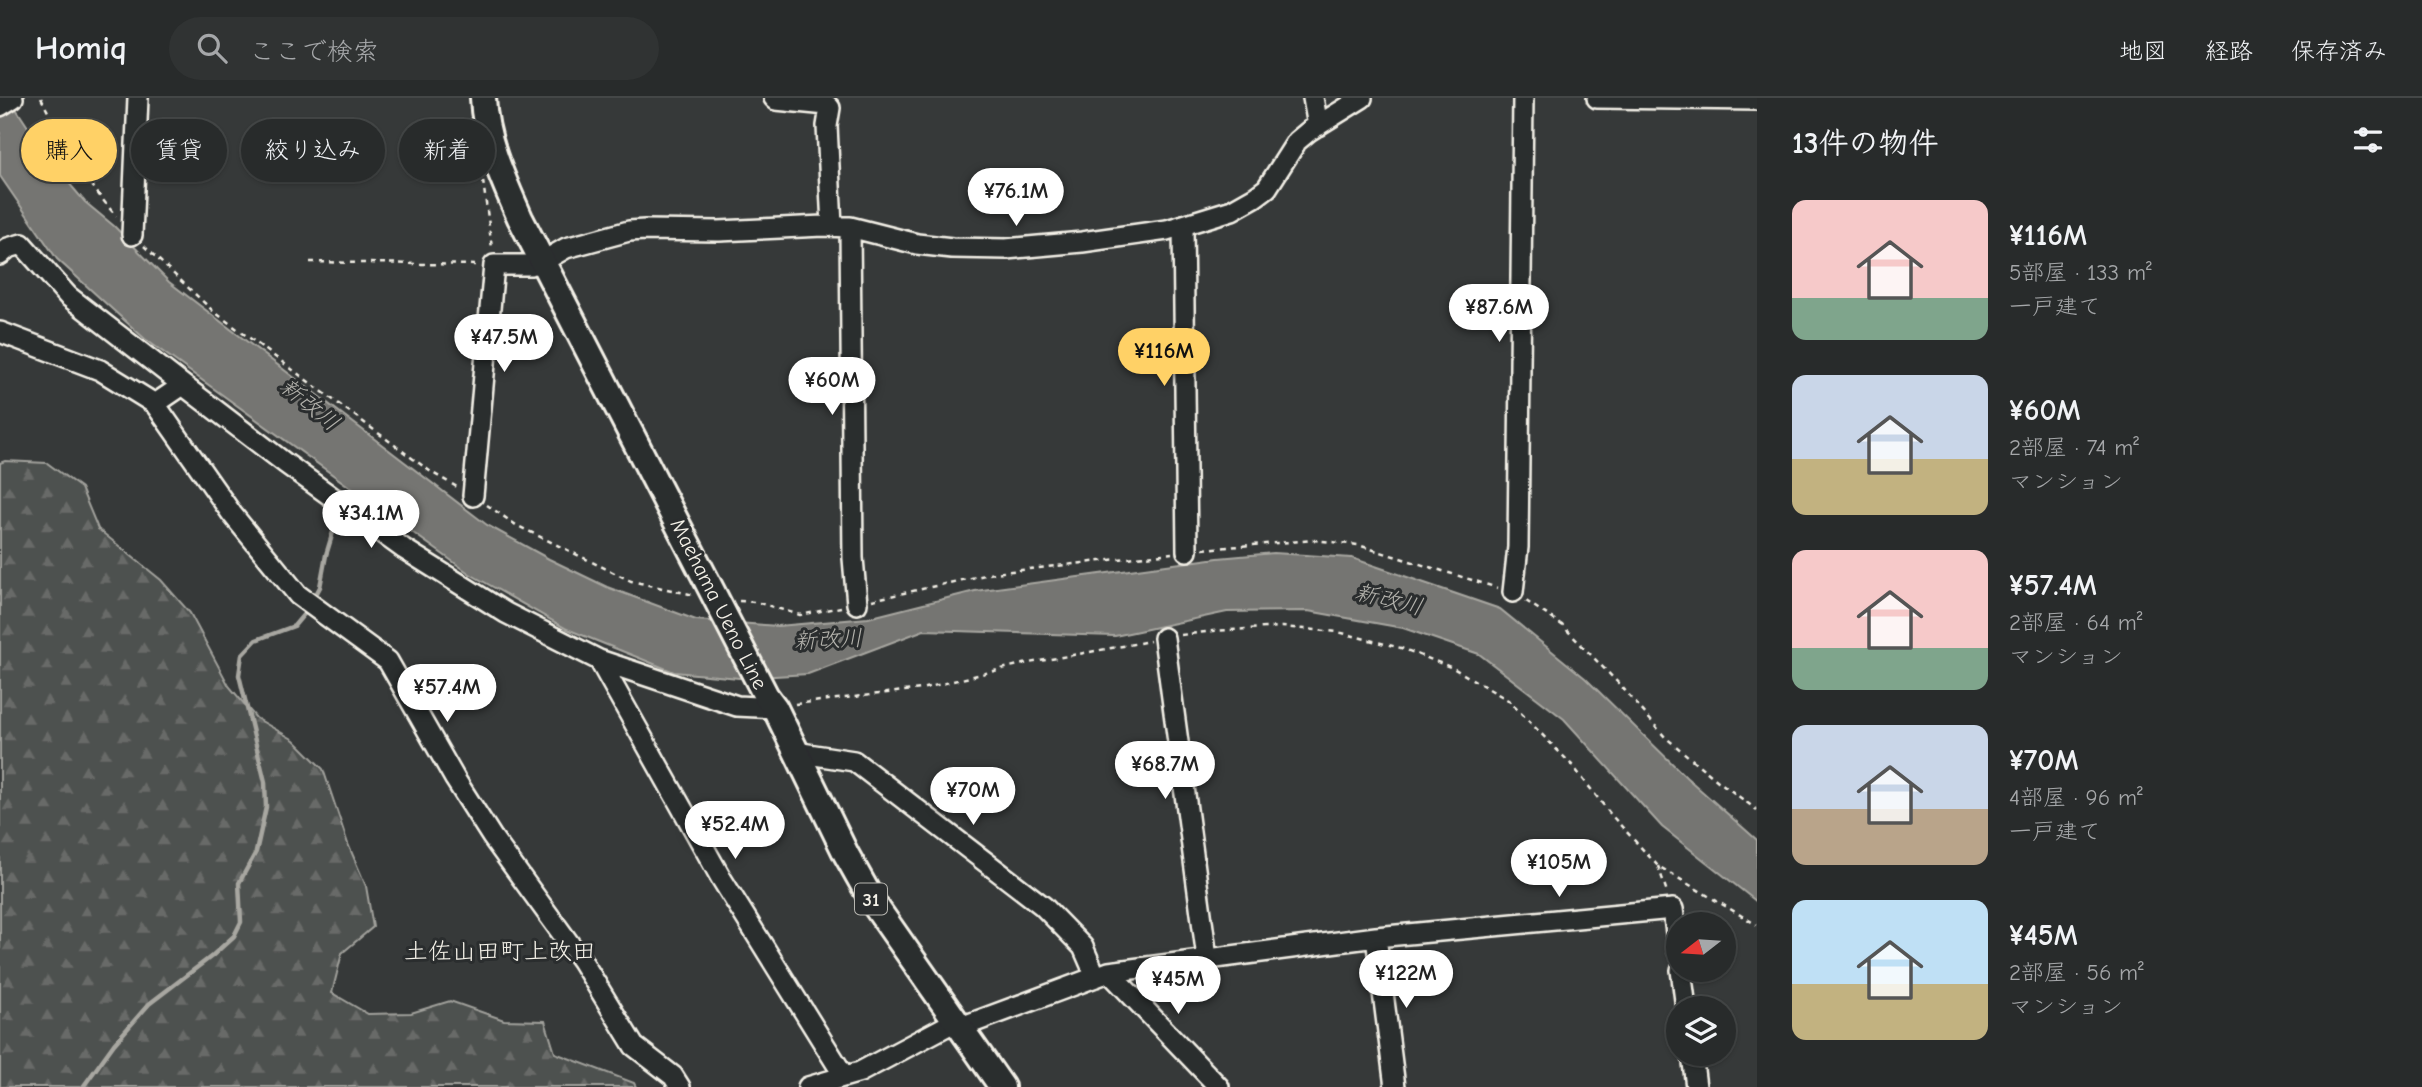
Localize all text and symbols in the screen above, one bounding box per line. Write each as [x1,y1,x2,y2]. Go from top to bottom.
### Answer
search box [169,17,659,80]
text: Homiq [35,29,127,67]
icon: search [193,29,231,67]
text: ここで検索 [249,37,379,67]
text: 地図 [2119,37,2167,65]
text: 経路 [2205,37,2253,65]
text: 保存済み [2291,37,2387,65]
chip: 購入 [21,119,117,182]
chip: 賃貸 [131,119,227,182]
chip: 絞り込み [241,119,385,182]
chip: 新着 [399,119,495,182]
icon: filters [2349,121,2387,159]
text: 13件の物件 [1792,126,1939,161]
pin: ¥76.1M [959,169,1073,228]
text: ¥76.1M [984,177,1048,204]
text: ¥116M [2009,218,2087,253]
icon: home [1848,228,1932,312]
text: 5部屋 · 133 m² [2009,259,2152,286]
pin: ¥87.6M [1442,285,1556,344]
text: ¥87.6M [1465,293,1533,320]
text: 一戸建て [2009,293,2101,320]
pin: ¥47.5M [447,314,561,374]
text: ¥47.5M [470,323,538,350]
pin: ¥116M [1115,328,1213,388]
text: ¥116M [1134,337,1194,364]
pin: ¥60M [791,358,873,417]
text: ¥60M [804,366,860,393]
water label: 新改川 [274,372,345,437]
text: ¥60M [2009,393,2081,428]
icon: home [1848,403,1932,487]
text: 2部屋 · 74 m² [2009,434,2139,461]
text: マンション [2009,468,2123,495]
pin: ¥34.1M [314,490,428,550]
text: ¥34.1M [338,499,404,526]
street label: Maehama Ueno Line [666,515,772,693]
text: ¥57.4M [2009,568,2097,603]
water label: 新改川 [1352,578,1426,621]
icon: home [1848,578,1932,662]
text: 2部屋 · 64 m² [2009,609,2142,636]
water label: 新改川 [793,624,863,655]
text: マンション [2009,643,2123,670]
pin: ¥57.4M [390,664,504,724]
text: ¥57.4M [413,673,481,700]
pin: ¥68.7M [1108,742,1222,801]
text: ¥70M [2009,743,2079,778]
text: ¥68.7M [1131,750,1199,777]
icon: home [1848,753,1932,837]
pin: ¥70M [932,768,1014,827]
text: ¥70M [946,776,1000,803]
text: 4部屋 · 96 m² [2009,784,2143,811]
pin: ¥52.4M [678,802,792,861]
text: ¥52.4M [701,810,769,837]
text: 一戸建て [2009,818,2101,845]
pin: ¥105M [1510,840,1608,899]
text: ¥105M [1527,848,1591,875]
road number: 31 [855,884,887,914]
north arrow [1666,912,1736,982]
map controls [1666,912,1736,1066]
text: ¥45M [2009,918,2078,953]
icon: home [1848,928,1932,1012]
district label: 土佐山田町上改田 [404,937,596,965]
pin: ¥122M [1357,950,1455,1010]
pin: ¥45M [1137,956,1219,1016]
text: ¥122M [1375,959,1437,986]
text: 2部屋 · 56 m² [2009,959,2144,986]
text: ¥45M [1152,965,1204,992]
text: マンション [2009,993,2123,1020]
button: layers [1666,996,1736,1066]

